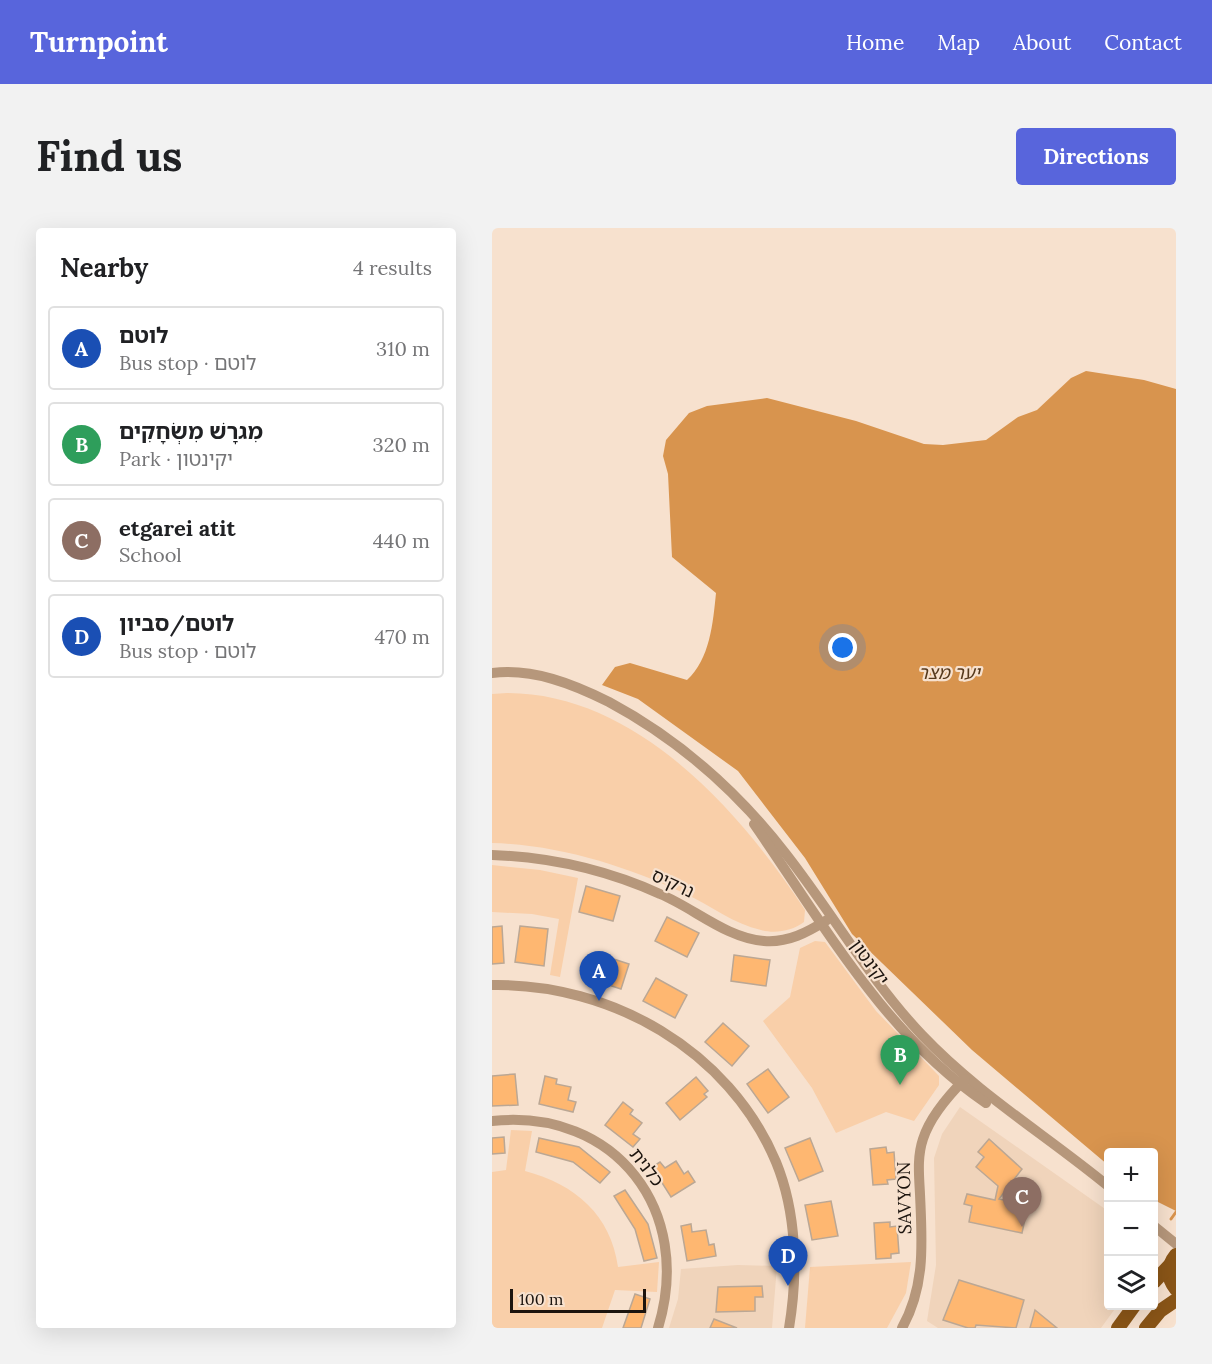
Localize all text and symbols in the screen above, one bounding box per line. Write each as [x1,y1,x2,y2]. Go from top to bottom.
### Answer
text: Turnpoint [30,24,168,60]
text: Home [846,29,904,56]
text: Map [937,29,980,56]
text: About [1013,29,1071,56]
text: Contact [1104,29,1182,56]
button: Directions [1016,128,1176,185]
text: Find us [36,129,182,183]
text: Nearby [60,251,148,284]
text: 4 results [353,255,432,280]
text: לוטם [119,321,168,349]
text: A [75,336,88,361]
text: 310 m [376,336,430,361]
text: Bus stop · לוטם [119,350,256,375]
text: מִגרָשׁ מִשְׂחָקִים [119,417,263,445]
text: B [75,432,88,457]
text: 320 m [373,432,430,457]
text: Park · יקינטון [119,446,233,471]
text: etgarei atit [119,514,236,542]
text: C [75,528,88,553]
text: 440 m [373,528,430,553]
text: School [119,542,182,567]
text: לוטם/סביון [119,609,234,637]
text: D [74,624,89,649]
text: 470 m [374,624,430,649]
your location [828,633,857,662]
text: Bus stop · לוטם [119,638,256,663]
park label: יער מצר [918,661,981,684]
street label: נרקיס [648,863,698,903]
street label: יקינטון [846,935,894,989]
pin: A [580,952,618,1001]
pin: B [880,1036,920,1085]
street label: כלנית [625,1143,669,1191]
map controls [1104,1148,1158,1310]
button: + [1104,1148,1158,1202]
street label: SAVYON [892,1162,916,1234]
pin: C [1002,1178,1042,1227]
button: − [1104,1202,1158,1256]
pin: D [768,1236,808,1286]
button: layers [1104,1256,1158,1310]
scale bar [510,1286,646,1314]
text: 100 m [519,1289,563,1309]

